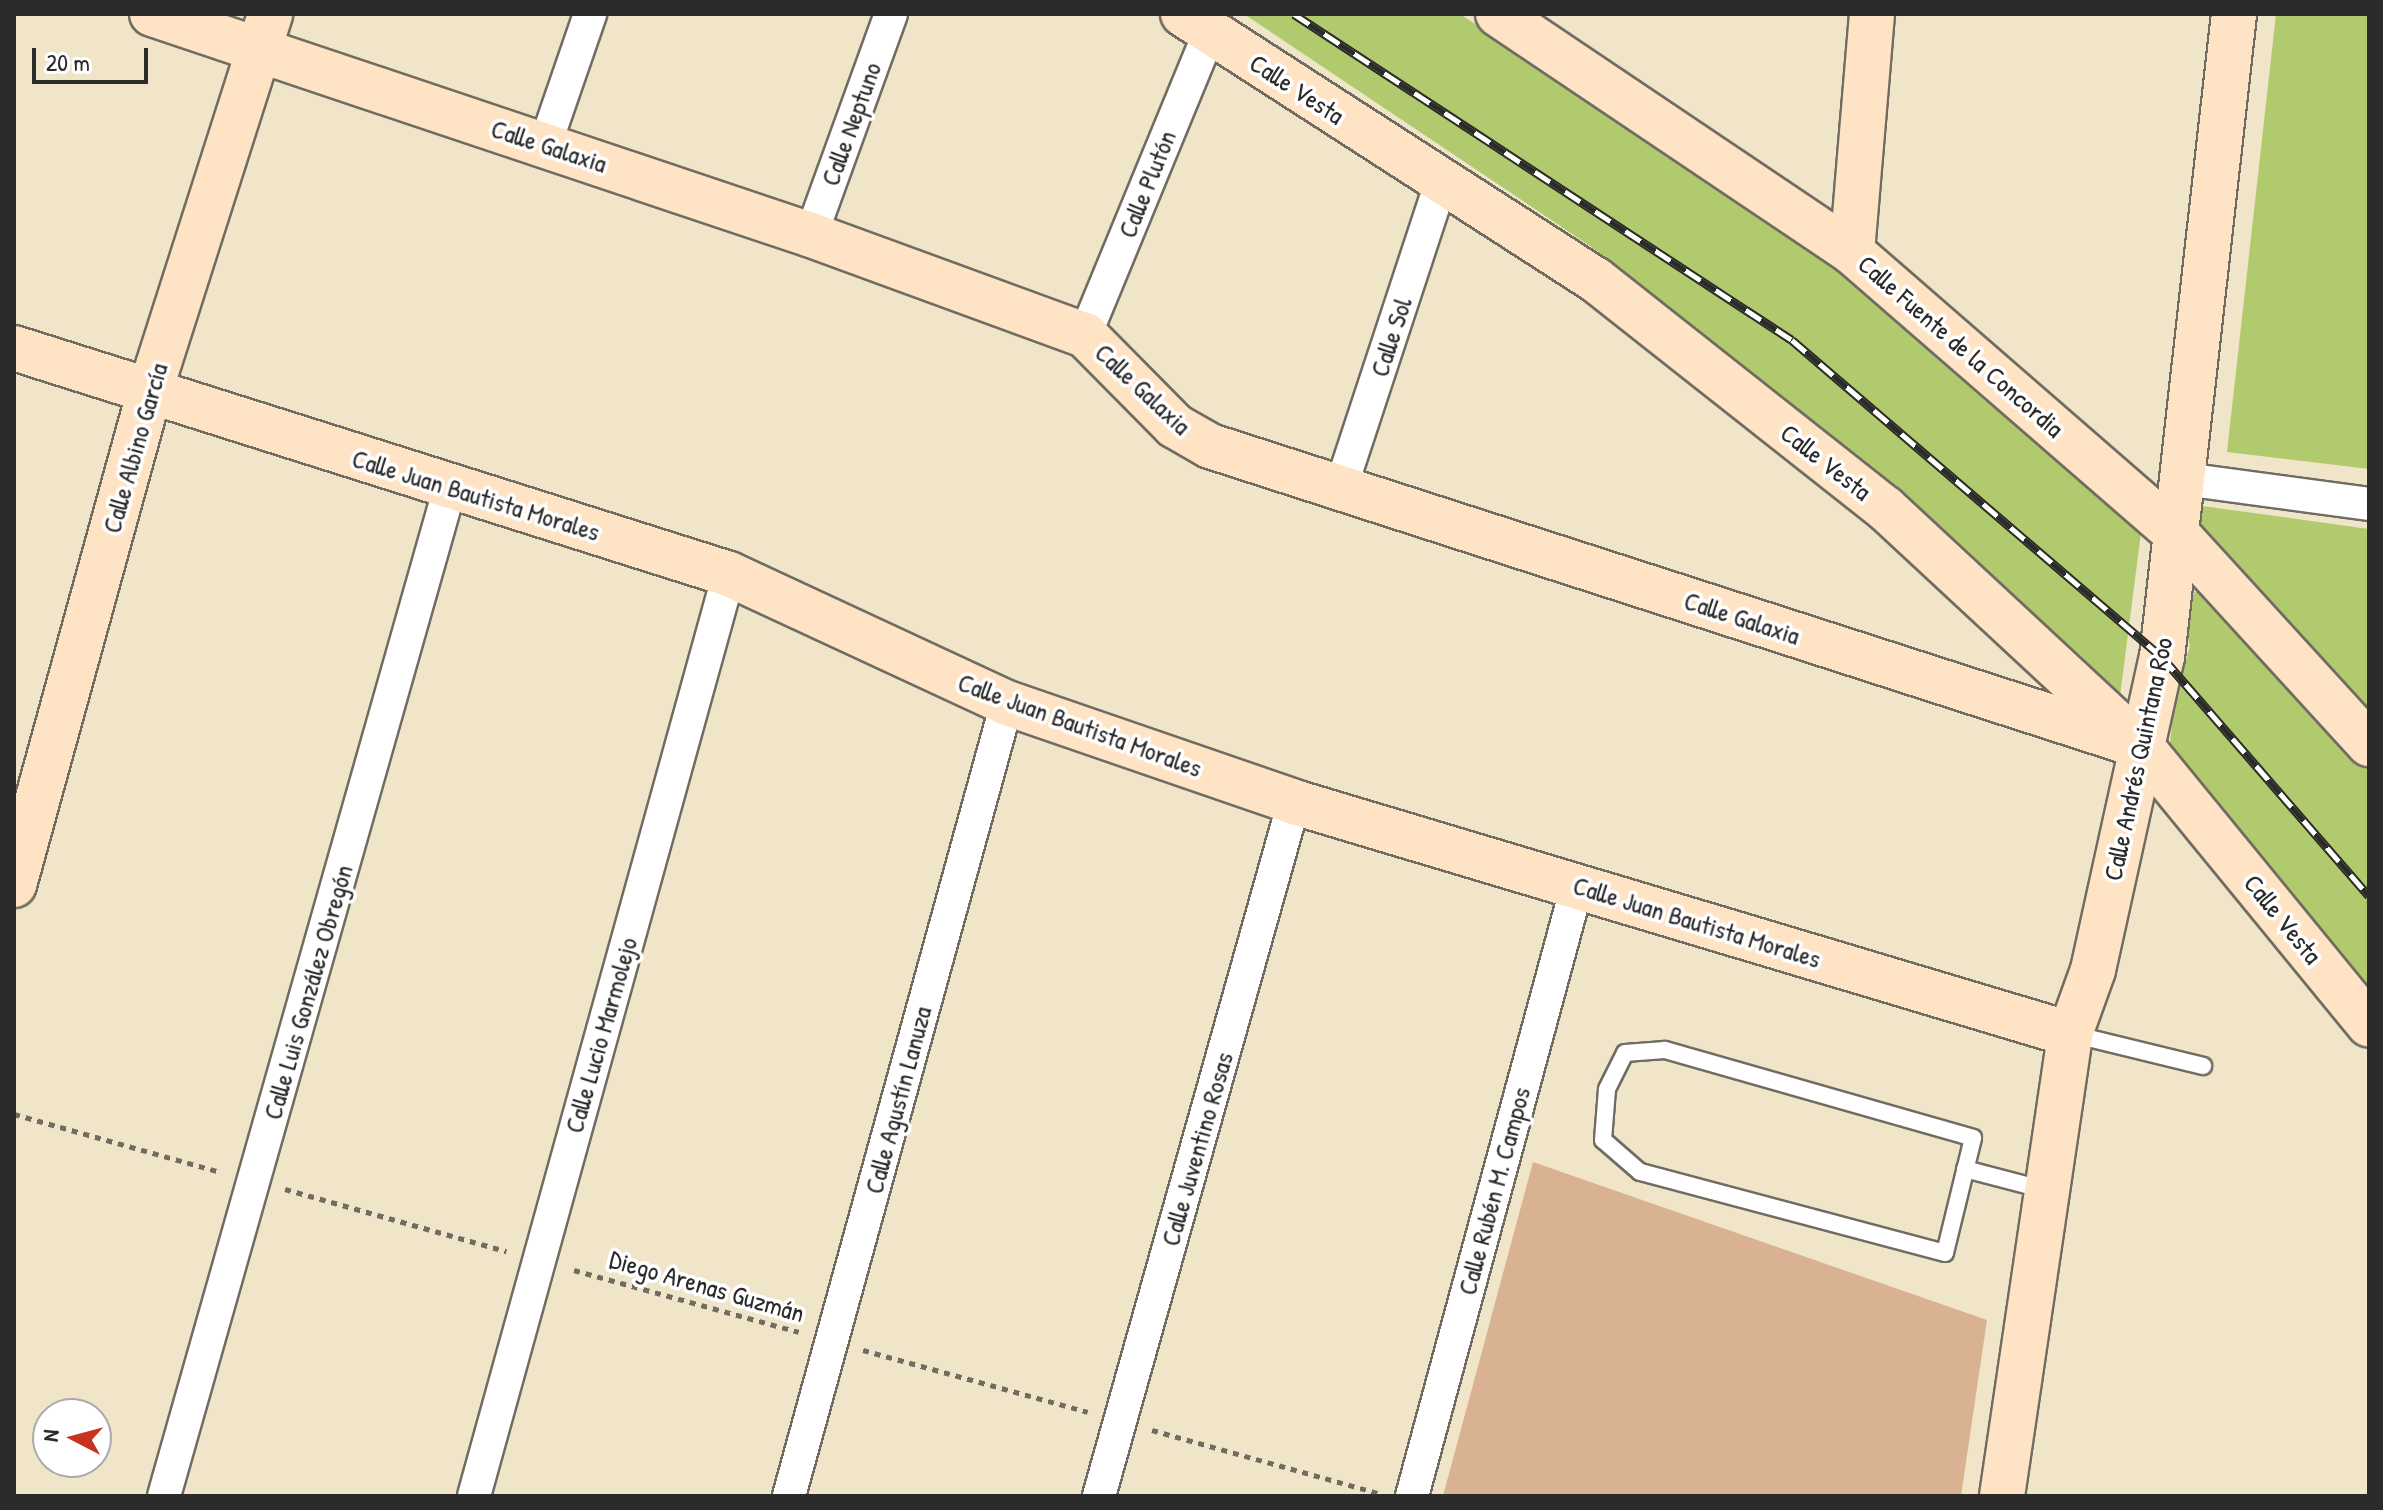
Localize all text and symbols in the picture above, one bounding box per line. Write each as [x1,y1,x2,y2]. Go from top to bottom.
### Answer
scale bar [36,32,152,82]
text: 20 m [46,46,90,78]
street label: Calle Vesta [1244,47,1350,131]
street label: Calle Neptuno [814,58,888,190]
street label: Calle Galaxia [487,113,611,179]
street label: Calle Plutón [1111,126,1183,242]
street label: Calle Fuente de la Concordia [1852,248,2070,444]
street label: Calle Sol [1364,294,1418,380]
street label: Calle Galaxia [1089,337,1197,441]
street label: Calle Albino García [96,360,174,536]
street label: Calle Vesta [1775,417,1877,507]
street label: Calle Juan Bautista Morales [349,443,603,547]
street label: Calle Galaxia [1680,585,1804,651]
street label: Calle Andrés Quintana Roo [2097,635,2179,883]
street label: Calle Juan Bautista Morales [954,666,1206,784]
street label: Calle Luis González Obregón [257,861,359,1123]
street label: Calle Vesta [2237,868,2329,970]
street label: Calle Juan Bautista Morales [1570,870,1824,974]
street label: Calle Lucio Marmolejo [558,934,644,1136]
street label: Calle Agustín Lanuza [858,1003,938,1197]
street label: Calle Juventino Rosas [1154,1049,1240,1249]
street label: Calle Rubén M. Campos [1451,1084,1537,1298]
street label: Diego Arenas Guzmán [606,1243,808,1329]
north arrow [32,1398,112,1478]
text: N [35,1428,66,1443]

